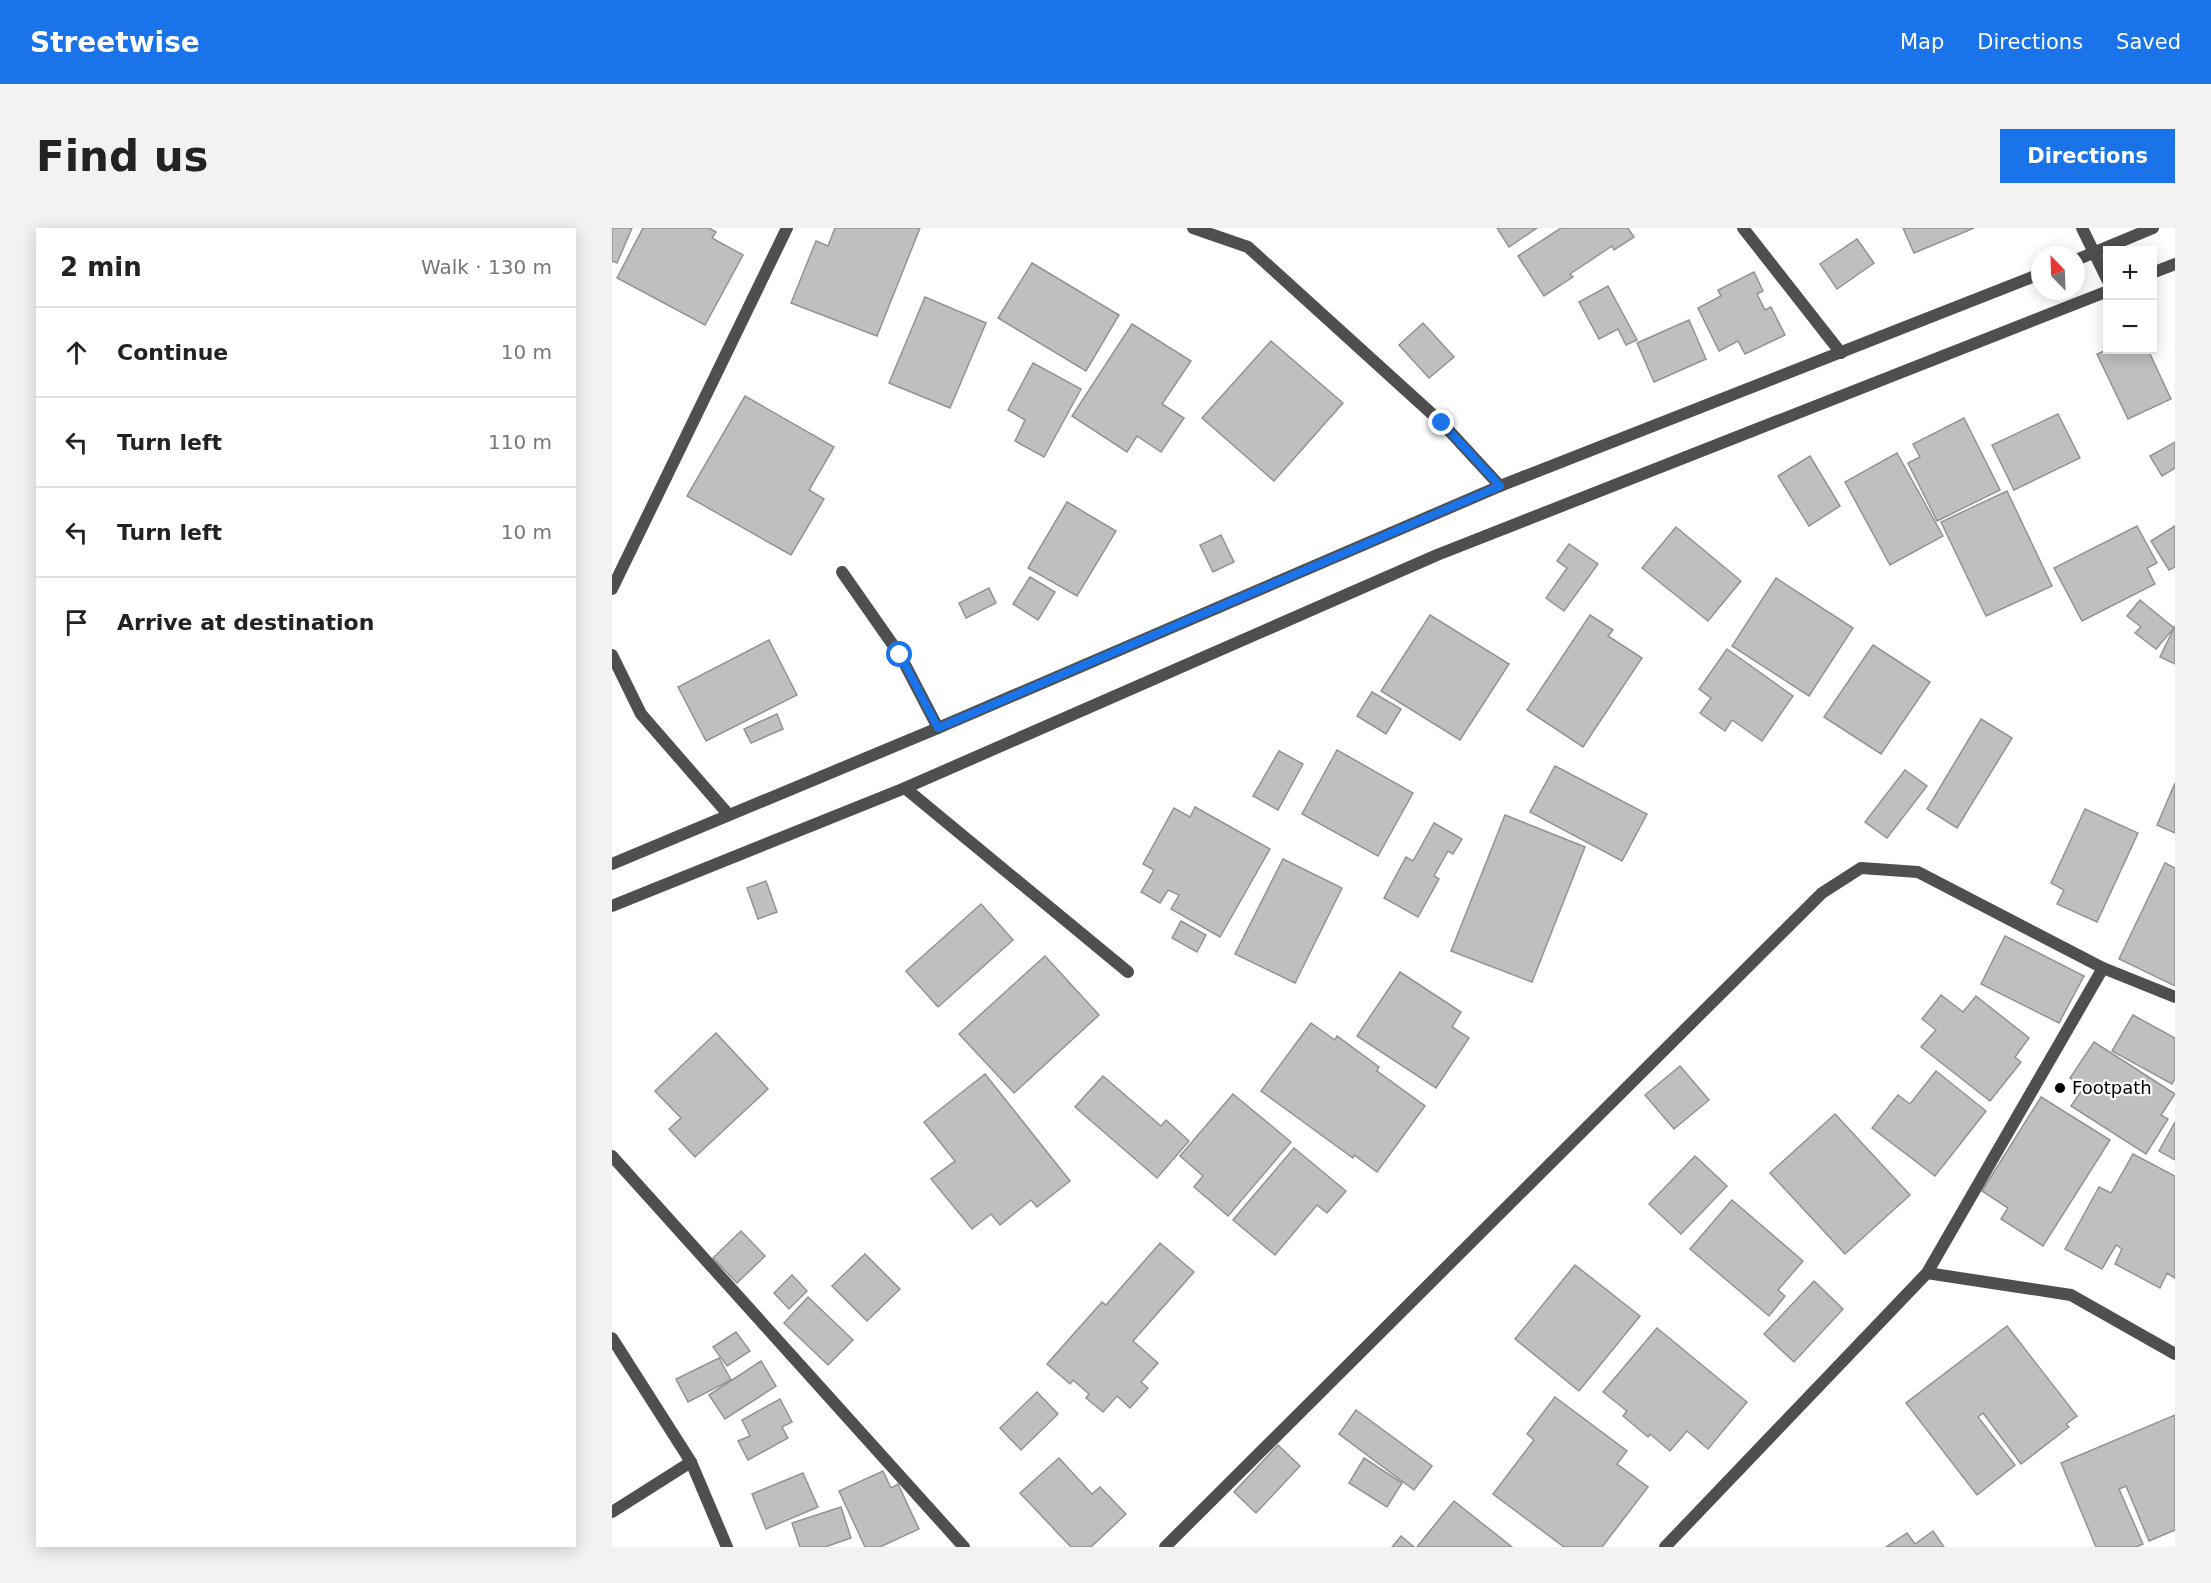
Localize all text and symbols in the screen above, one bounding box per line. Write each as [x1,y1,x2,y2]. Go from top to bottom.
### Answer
text: Streetwise [30,26,200,59]
text: Map [1900,30,1944,54]
text: Directions [1977,30,2083,54]
text: Saved [2116,30,2181,54]
button: Directions [2000,129,2175,183]
text: Find us [36,132,209,181]
north arrow [2031,246,2085,300]
map controls [2103,246,2157,354]
button: + [2103,246,2157,300]
text: 2 min [60,252,142,282]
text: Walk · 130 m [421,255,552,279]
button: − [2103,300,2157,354]
icon: ahead [60,336,93,369]
text: Continue [117,340,228,365]
text: 10 m [501,340,552,364]
route end [1428,409,1454,435]
icon: left [60,426,93,459]
text: Turn left [117,430,222,455]
text: 110 m [488,430,552,454]
icon: left [60,516,93,549]
text: Turn left [117,520,222,545]
text: 10 m [501,520,552,544]
icon: arrive [60,606,93,639]
text: Arrive at destination [117,610,374,635]
route start [886,641,912,667]
place label: Footpath [2072,1077,2152,1098]
marker: Footpath [2053,1081,2067,1095]

